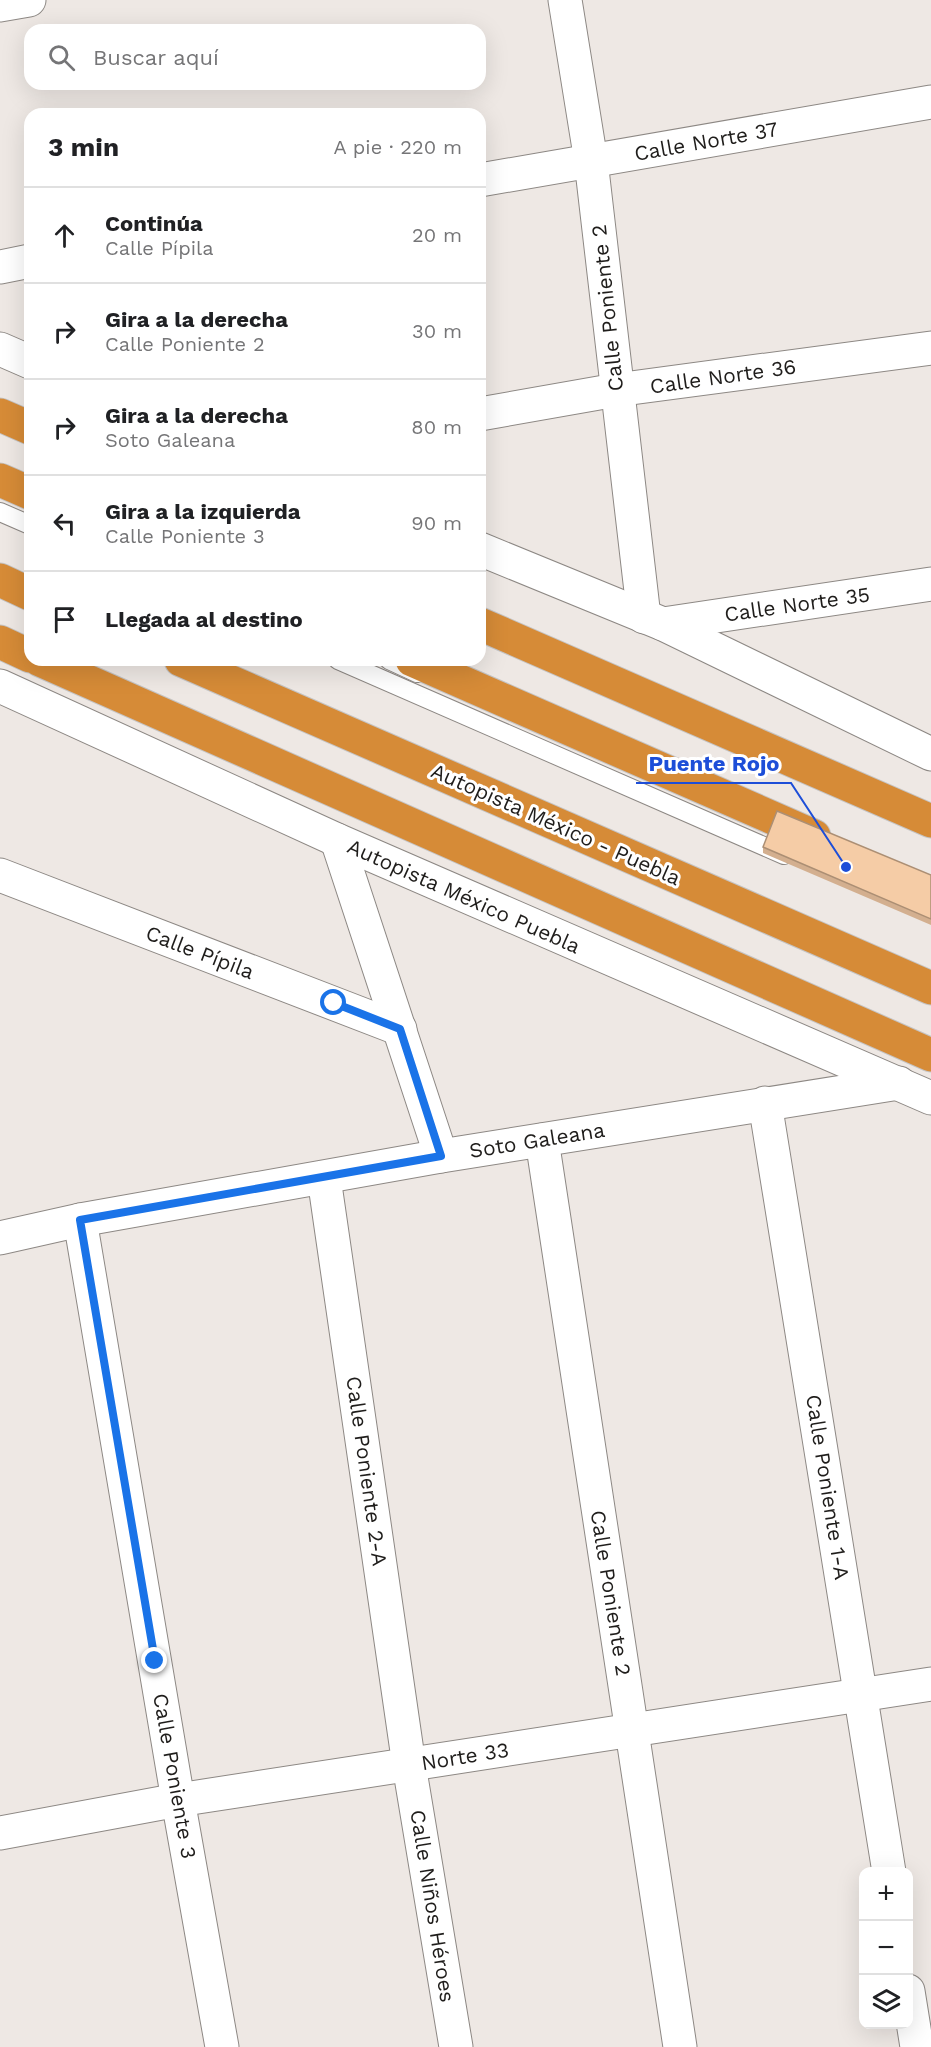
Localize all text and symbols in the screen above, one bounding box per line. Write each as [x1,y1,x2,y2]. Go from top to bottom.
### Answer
search box [24,24,486,90]
icon: search [45,41,78,74]
text: Buscar aquí [93,45,219,70]
street label: Calle Norte 37 [632,116,780,166]
text: 3 min [48,132,119,162]
text: A pie · 220 m [334,135,462,159]
text: Continúa [105,211,203,236]
icon: ahead [48,219,81,252]
text: 20 m [412,223,462,247]
street label: Calle Poniente 2 [586,223,628,393]
text: Calle Pípila [105,236,213,260]
text: Gira a la derecha [105,307,288,332]
icon: right [48,315,81,348]
text: 30 m [412,319,462,343]
text: Calle Poniente 2 [105,332,265,356]
street label: Calle Norte 36 [648,353,798,399]
text: Gira a la derecha [105,403,288,428]
icon: right [48,411,81,444]
text: 80 m [411,415,462,439]
text: Soto Galeana [105,428,235,452]
text: Gira a la izquierda [105,499,301,524]
icon: left [48,507,81,540]
text: 90 m [411,511,462,535]
text: Calle Poniente 3 [105,524,265,548]
street label: Calle Norte 35 [723,581,871,627]
icon: arrive [48,603,81,636]
text: Llegada al destino [105,607,303,632]
callout: Puente Rojo [636,743,791,783]
text: Puente Rojo [648,751,780,776]
street label: Autopista México - Puebla [427,758,685,890]
street label: Autopista México Puebla [344,833,584,959]
street label: Calle Pípila [142,920,258,984]
route start [320,989,346,1015]
street label: Soto Galeana [467,1117,607,1163]
street label: Calle Poniente 2-A [341,1375,393,1568]
street label: Calle Poniente 1-A [801,1393,855,1582]
street label: Calle Poniente 2 [586,1508,636,1678]
route end [141,1647,167,1673]
street label: Calle Poniente 3 [148,1691,202,1861]
street label: Norte 33 [419,1737,511,1775]
street label: Calle Niños Héroes [405,1808,461,2004]
map controls [859,1867,913,2029]
button: + [859,1867,913,1921]
button: − [859,1921,913,1975]
button: layers [859,1975,913,2029]

